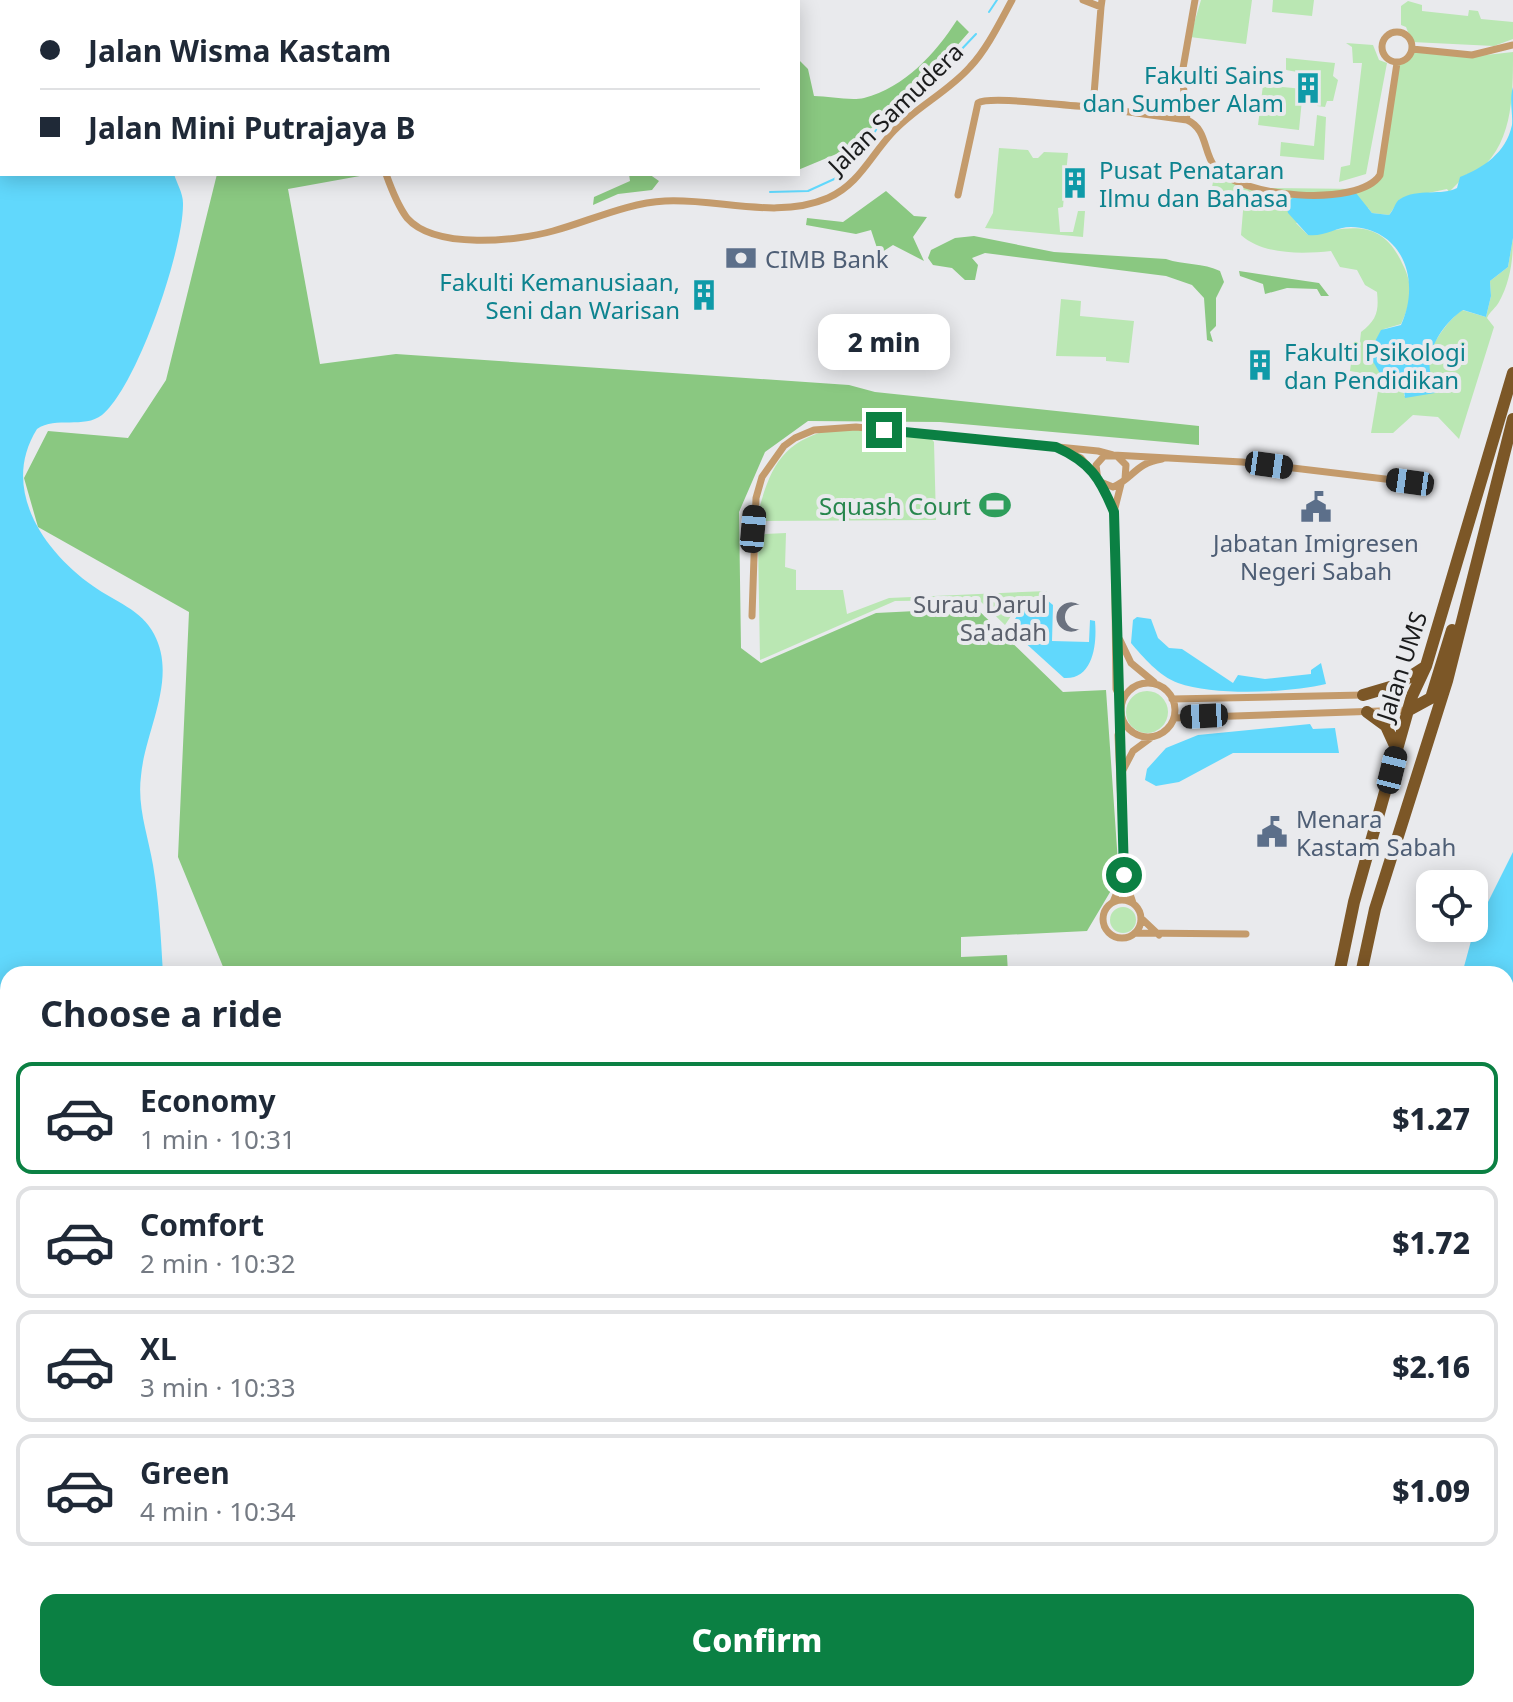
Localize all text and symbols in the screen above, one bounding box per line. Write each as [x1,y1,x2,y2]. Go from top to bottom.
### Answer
text: Jalan Wisma Kastam [88,30,391,71]
street label: Jalan Samudera [819,35,970,182]
place label: Fakulti Sains dan Sumber Alam [1082,58,1284,119]
building icon: Fakulti Sains dan Sumber Alam [1291,71,1325,105]
text: Jalan Mini Putrajaya B [88,107,415,148]
place label: Pusat Penataran Ilmu dan Bahasa [1099,153,1288,214]
building icon: Pusat Penataran Ilmu dan Bahasa [1058,166,1092,200]
bank icon: CIMB Bank [724,241,758,275]
place label: CIMB Bank [765,242,889,275]
place label: Fakulti Kemanusiaan, Seni dan Warisan [439,265,680,326]
building icon: Fakulti Kemanusiaan, Seni dan Warisan [687,278,721,312]
callout: 2 min [818,314,950,370]
text: 2 min [848,324,920,360]
place label: Fakulti Psikologi dan Pendidikan [1284,335,1466,396]
building icon: Fakulti Psikologi dan Pendidikan [1243,348,1277,382]
route end [866,412,902,448]
car [1244,450,1294,480]
car [1385,467,1435,497]
sports icon: Squash Court [978,488,1012,522]
place label: Squash Court [819,489,971,522]
public building icon: Jabatan Imigresen Negeri Sabah [1299,490,1333,524]
car [739,504,767,554]
place label: Jabatan Imigresen Negeri Sabah [1211,526,1419,587]
place label: Surau Darul Sa'adah [913,587,1047,648]
mosque icon: Surau Darul Sa'adah [1054,600,1088,634]
street label: Jalan UMS [1367,607,1434,727]
car [1179,703,1229,729]
car [1375,744,1409,796]
place label: Menara Kastam Sabah [1296,802,1456,863]
public building icon: Menara Kastam Sabah [1255,815,1289,849]
route start [1106,857,1142,893]
map controls [1416,870,1488,942]
button: locate [1416,870,1488,942]
text: Choose a ride [40,989,282,1038]
text: Economy [140,1080,276,1121]
icon: car [44,1082,116,1154]
text: $1.27 [1392,1098,1470,1139]
text: 1 min · 10:31 [140,1121,296,1157]
text: Comfort [140,1204,264,1245]
icon: car [44,1206,116,1278]
text: $1.72 [1392,1222,1470,1263]
text: 2 min · 10:32 [140,1245,296,1281]
text: XL [140,1328,177,1369]
icon: car [44,1330,116,1402]
text: $2.16 [1392,1346,1470,1387]
text: 3 min · 10:33 [140,1369,296,1405]
text: Green [140,1452,230,1493]
icon: car [44,1454,116,1526]
text: $1.09 [1392,1470,1470,1511]
text: 4 min · 10:34 [140,1493,296,1529]
button: Confirm [40,1594,1474,1686]

